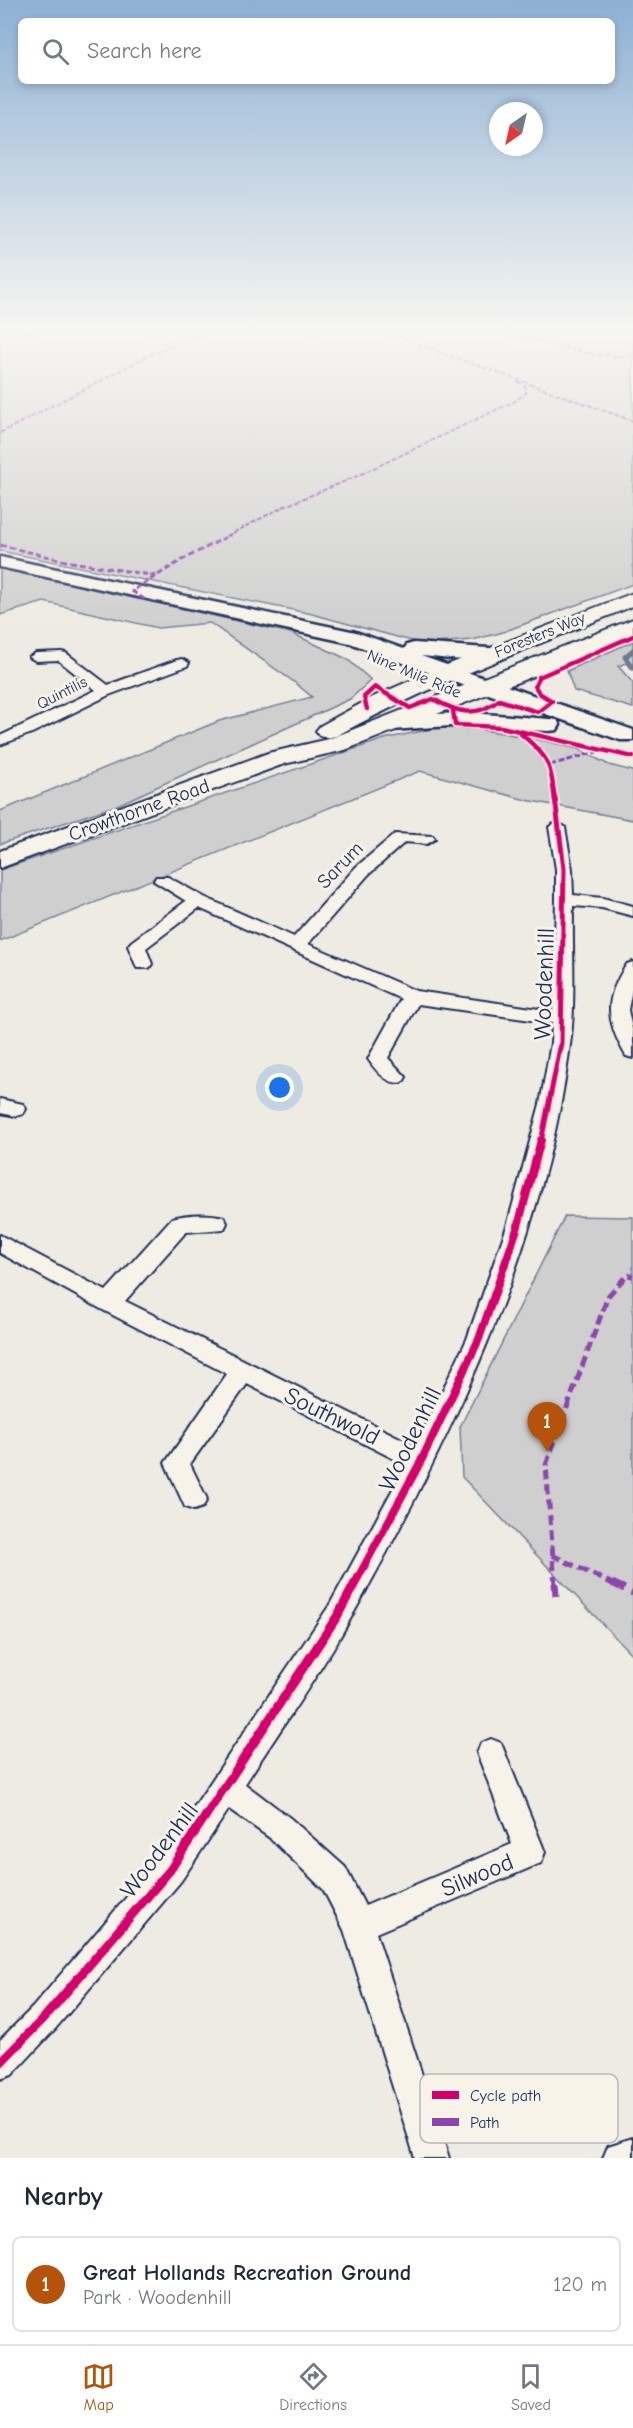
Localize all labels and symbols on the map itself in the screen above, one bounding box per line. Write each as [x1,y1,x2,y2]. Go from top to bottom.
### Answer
north arrow [489,102,543,156]
street label: Foresters Way [492,608,589,661]
street label: Nine Mile Ride [364,646,464,702]
street label: Quintilis [34,673,90,713]
street label: Crowthorne Road [65,774,213,846]
street label: Sarum [312,837,368,893]
street label: Woodenhill [528,927,560,1041]
your location [265,1073,294,1102]
street label: Southwold [280,1381,384,1451]
street label: Woodenhill [373,1382,447,1496]
pin: 1 [528,1402,566,1452]
street label: Woodenhill [114,1797,204,1903]
street label: Silwood [437,1847,517,1903]
legend [420,2074,618,2143]
text: Cycle path [470,2087,541,2105]
text: Path [470,2114,500,2132]

